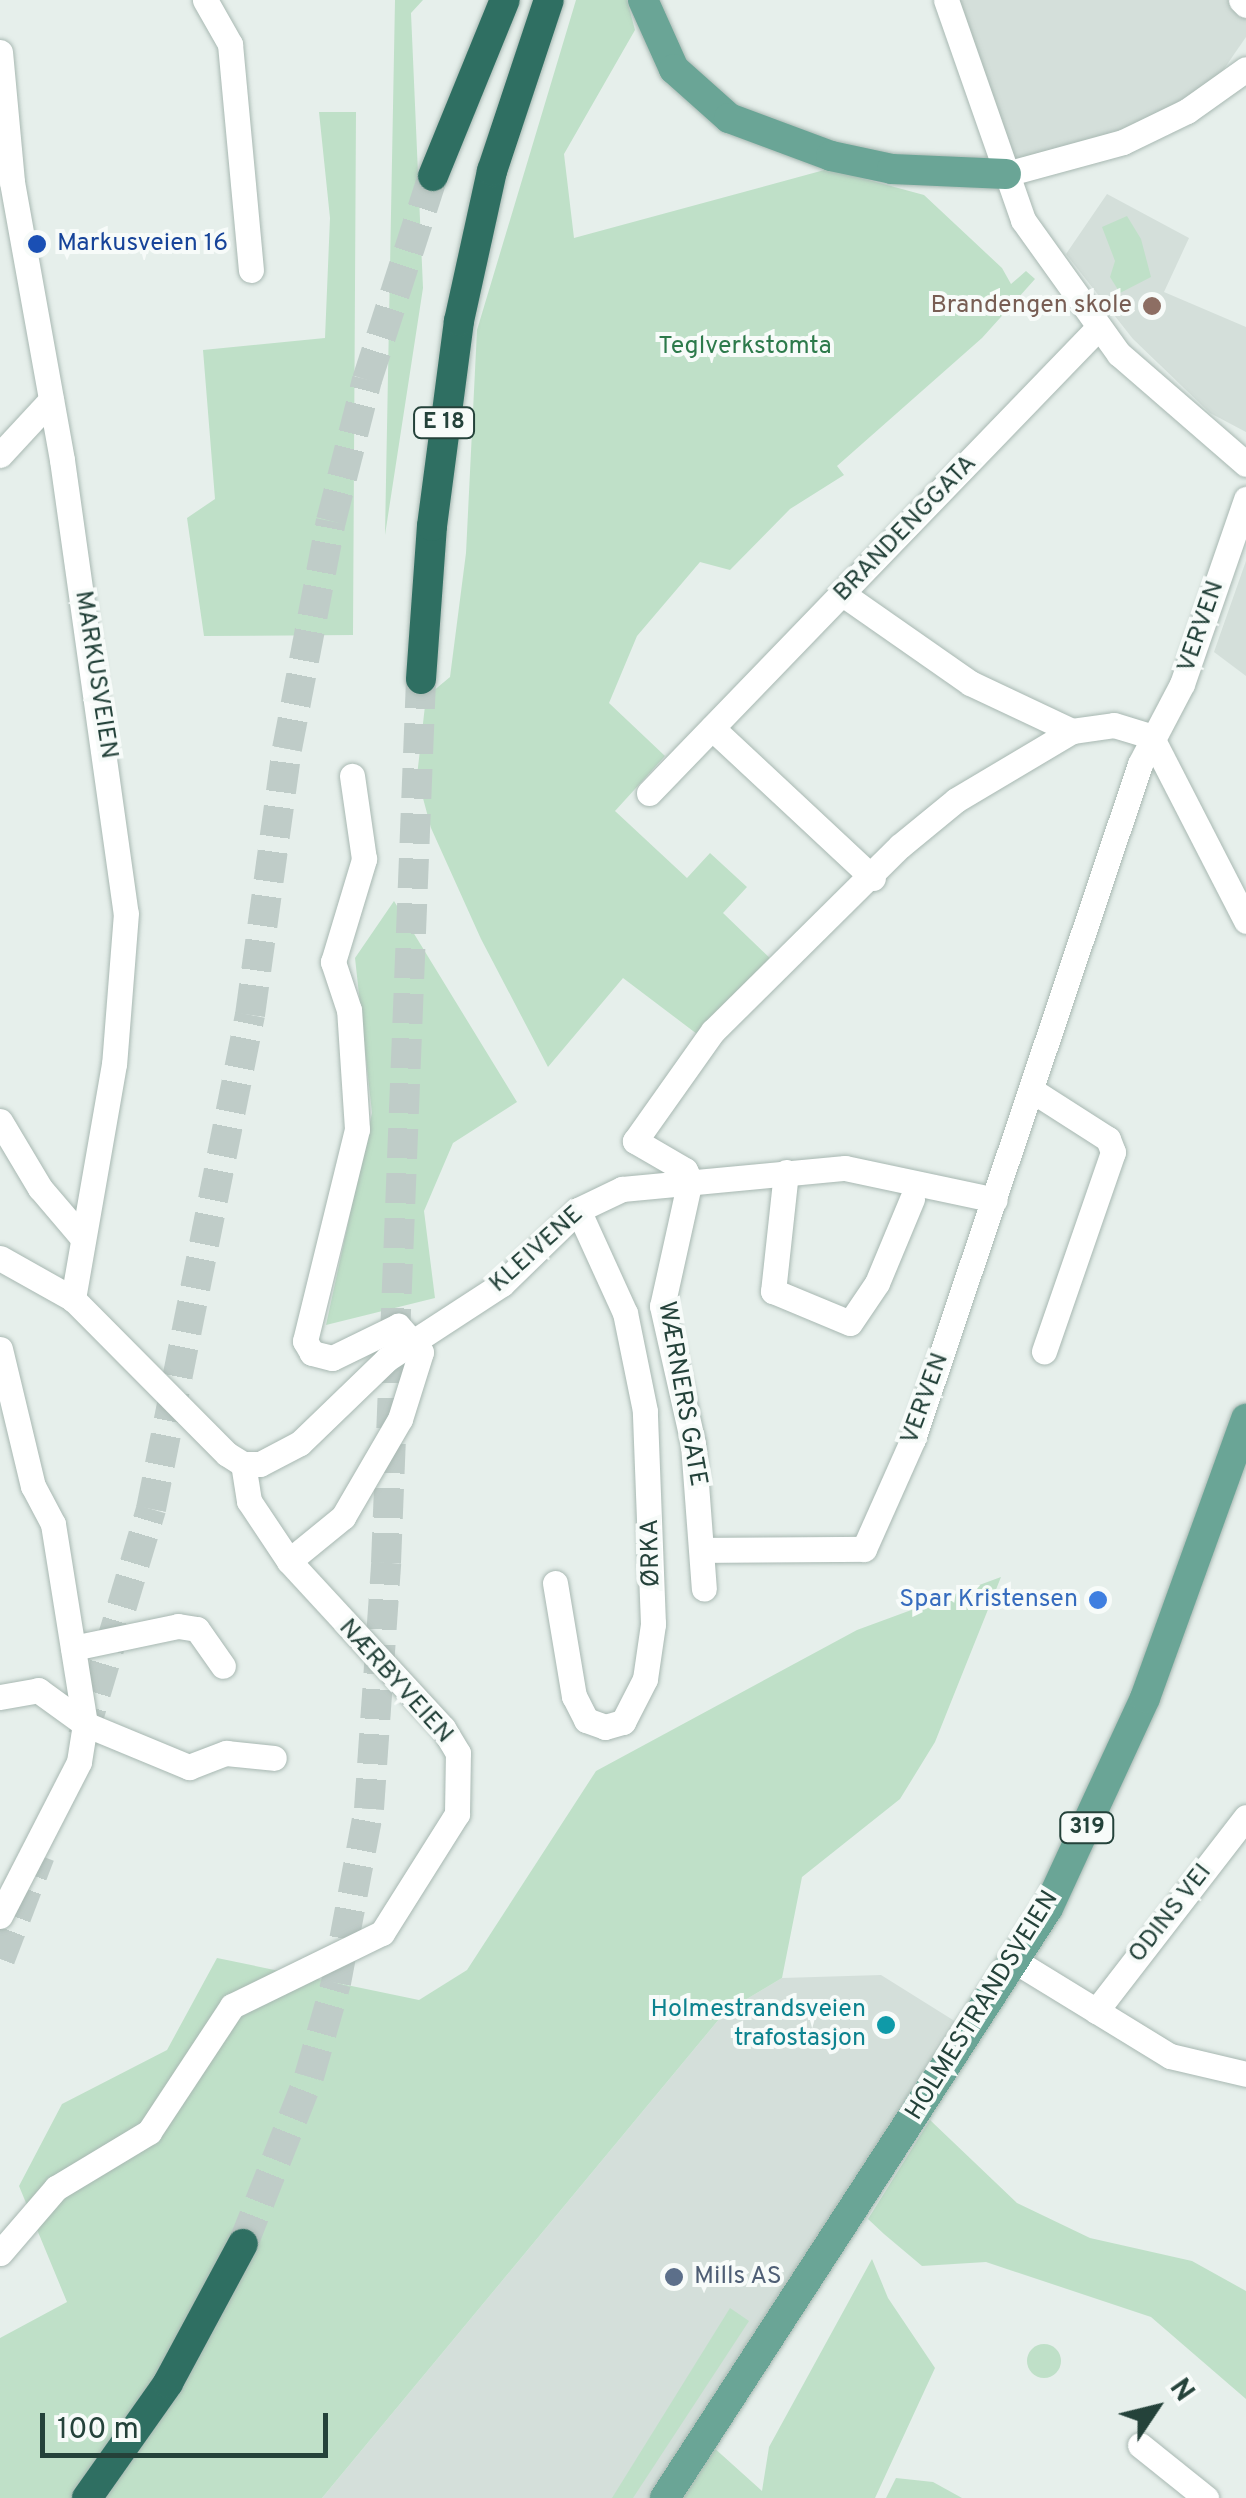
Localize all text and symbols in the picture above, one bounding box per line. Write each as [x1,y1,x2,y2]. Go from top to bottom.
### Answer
place label: Markusveien 16 [57,229,228,259]
marker: Markusveien 16 [26,233,48,255]
place label: Brandengen skole [930,291,1132,321]
marker: Brandengen skole [1141,295,1163,317]
park label: Teglverkstomta [658,332,832,362]
road number: E 18 [412,406,476,440]
street label: BRANDENGGATA [828,449,984,609]
street label: VERVEN [1172,577,1232,677]
street label: MARKUSVEIEN [67,589,123,761]
street label: KLEIVENE [484,1200,590,1300]
street label: WÆRNERS GATE [650,1299,712,1489]
street label: VERVEN [896,1349,956,1449]
street label: ØRKA [636,1519,668,1587]
place label: Spar Kristensen [899,1585,1078,1615]
marker: Spar Kristensen [1087,1589,1109,1611]
street label: NÆRBYVEIEN [331,1614,459,1750]
road number: 319 [1057,1811,1117,1845]
street label: ODINS VEI [1123,1858,1219,1970]
street label: HOLMESTRANDSVEIEN [900,1886,1066,2126]
place label: Holmestrandsveien trafostasjon [651,1996,866,2055]
marker: Holmestrandsveien trafostasjon [875,2014,897,2036]
place label: Mills AS [694,2262,783,2292]
marker: Mills AS [663,2266,685,2288]
north arrow [1106,2358,1206,2458]
text: N [1160,2372,1201,2409]
scale bar [45,2393,332,2455]
text: 100 m [57,2412,139,2449]

